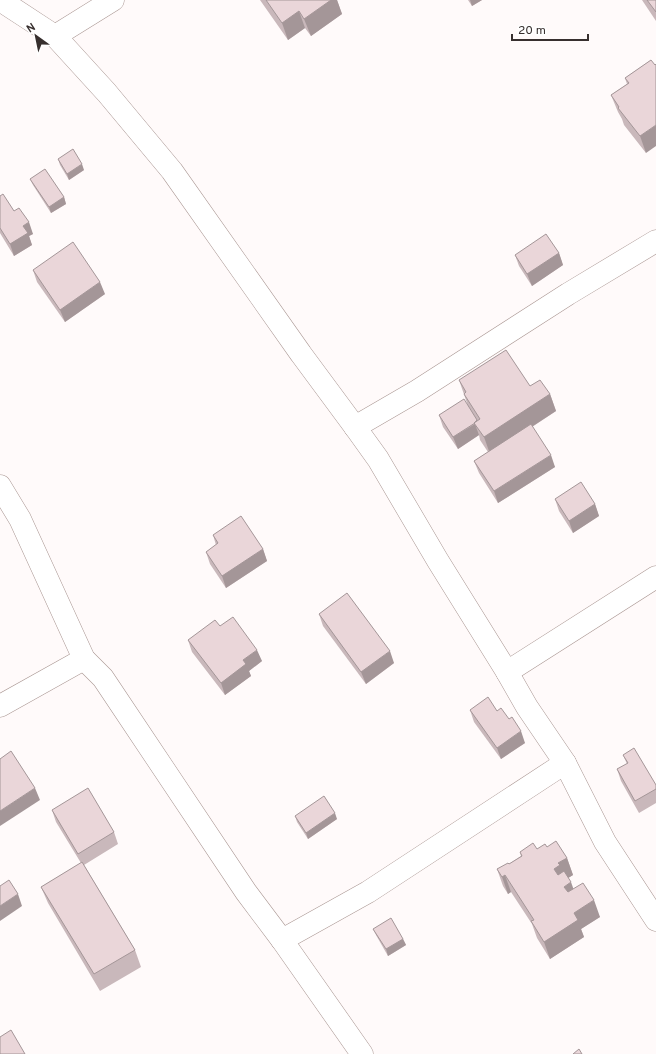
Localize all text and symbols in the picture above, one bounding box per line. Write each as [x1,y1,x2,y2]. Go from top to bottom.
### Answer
north arrow [16,16,56,56]
scale bar [512,16,588,42]
text: N [24,20,38,36]
text: 20 m [518,23,546,39]

